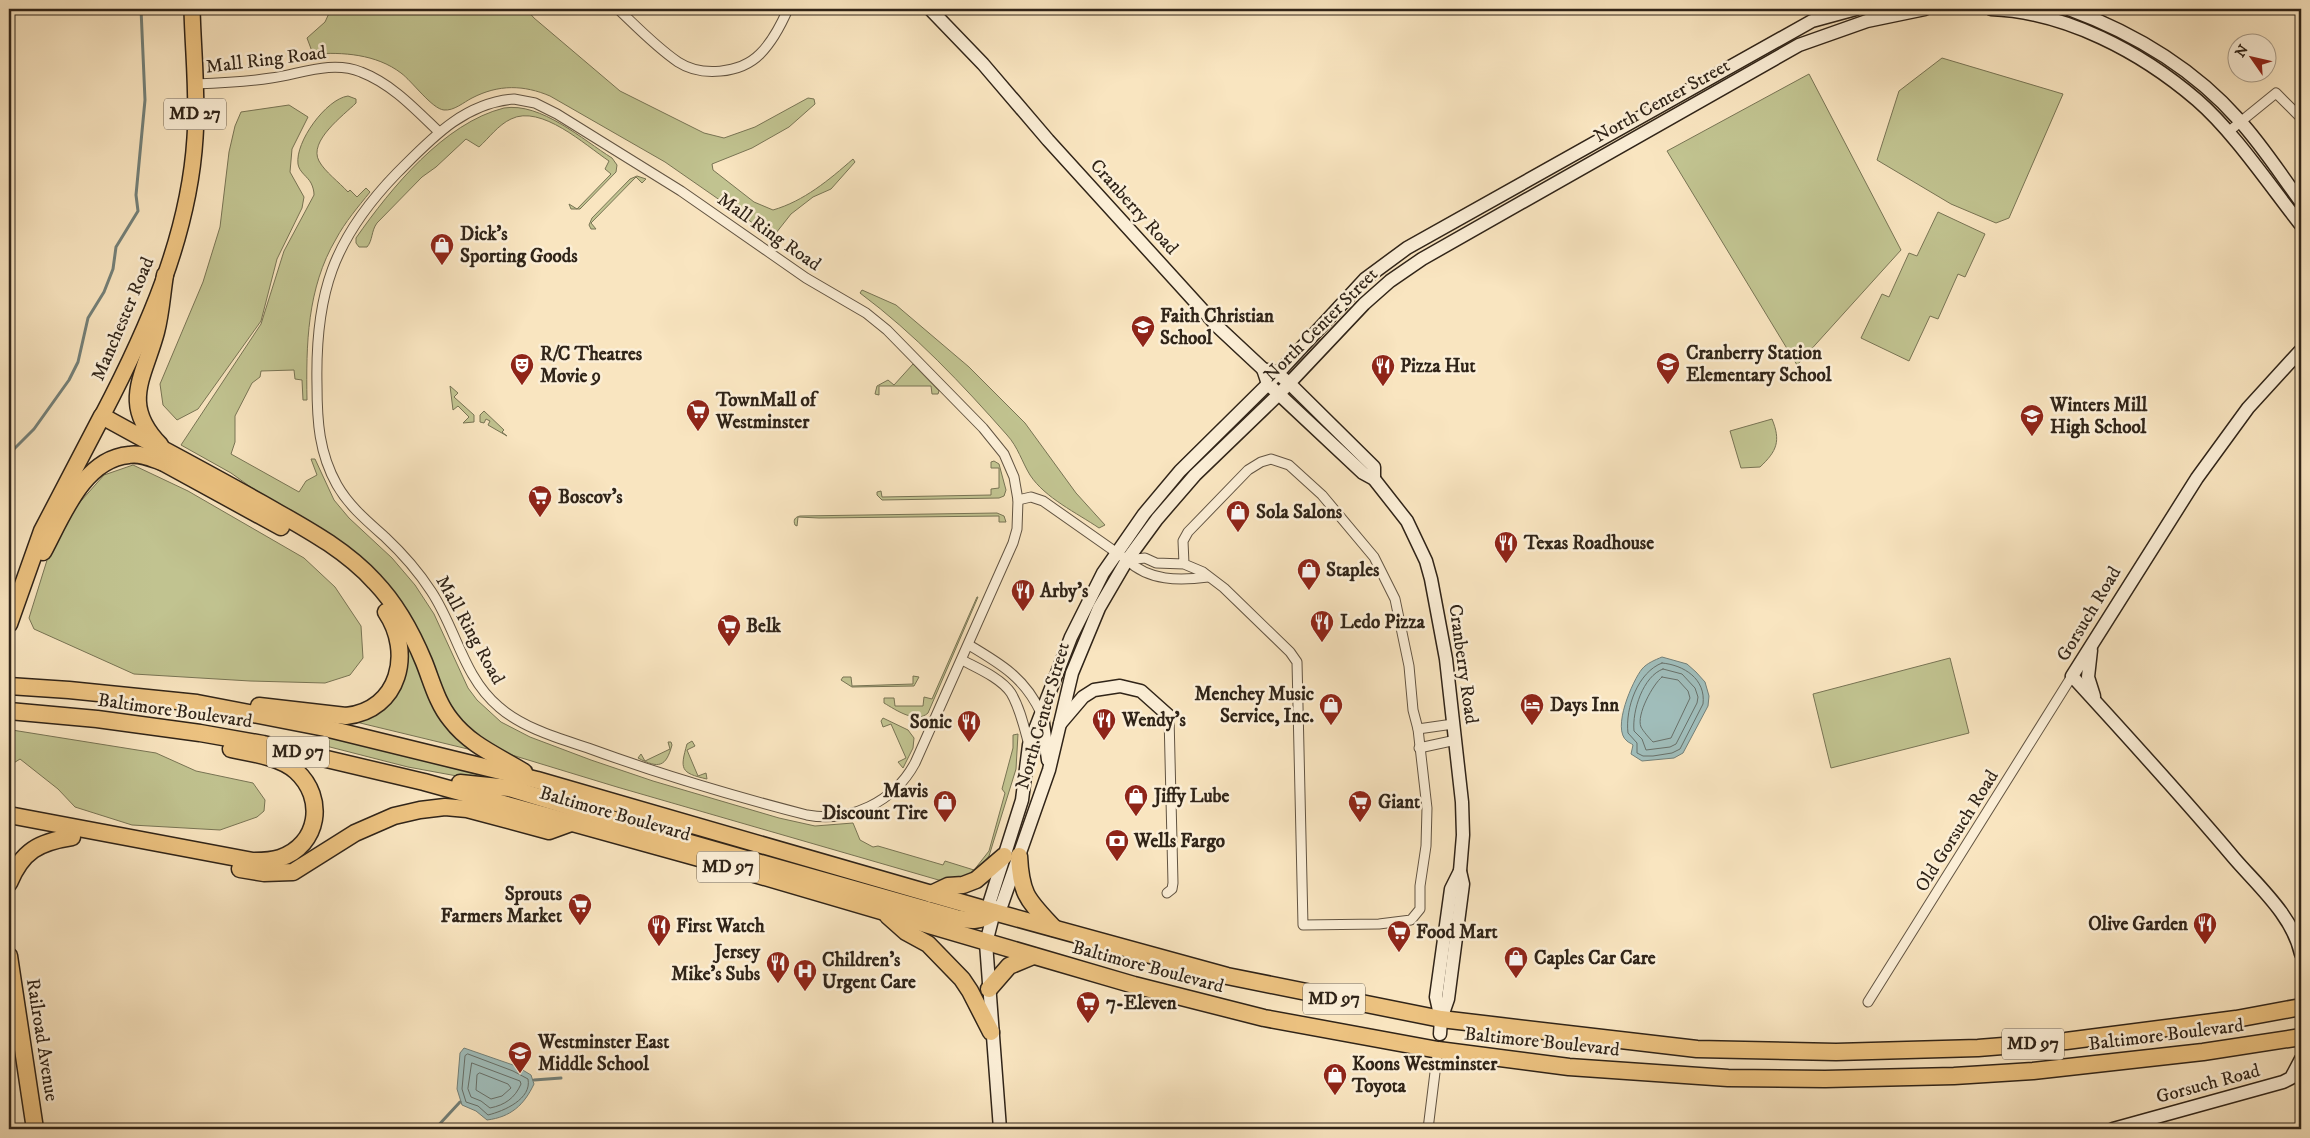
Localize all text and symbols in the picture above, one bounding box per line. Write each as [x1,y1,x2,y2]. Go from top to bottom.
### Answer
north arrow [2228,32,2278,82]
street label: Mall Ring Road [205,41,328,79]
text: N [2231,41,2253,61]
street label: North Center Street [1590,54,1734,148]
road number: MD 27 [164,98,226,130]
street label: Cranberry Road [1085,154,1183,260]
street label: Mall Ring Road [713,188,826,276]
place label: Dick's Sporting Goods [460,223,578,268]
shop icon: Dick's Sporting Goods [429,232,455,266]
street label: Manchester Road [87,253,160,384]
street label: North Center Street [1259,263,1383,387]
place label: Faith Christian School [1160,305,1275,350]
school or university icon: Faith Christian School [1130,314,1156,348]
place label: Cranberry Station Elementary School [1686,342,1832,387]
place label: R/C Theatres Movie 9 [540,343,643,388]
school or university icon: Cranberry Station Elementary School [1655,351,1681,385]
theatre icon: R/C Theatres Movie 9 [509,352,535,386]
restaurant icon: Pizza Hut [1370,353,1396,387]
place label: Pizza Hut [1400,355,1476,378]
place label: TownMall of Westminster [715,389,820,434]
place label: Winters Mill High School [2049,394,2148,439]
supermarket icon: TownMall of Westminster [685,398,711,432]
school or university icon: Winters Mill High School [2019,403,2045,437]
supermarket icon: Boscov's [527,484,553,518]
place label: Boscov's [558,486,623,509]
shop icon: Sola Salons [1225,499,1251,533]
place label: Sola Salons [1256,501,1343,524]
restaurant icon: Texas Roadhouse [1493,530,1519,564]
place label: Texas Roadhouse [1523,532,1654,555]
shop icon: Staples [1296,557,1322,591]
place label: Staples [1326,559,1380,582]
street label: Gorsuch Road [2052,562,2127,666]
street label: Mall Ring Road [431,571,510,689]
restaurant icon: Arby's [1010,578,1036,612]
place label: Arby's [1039,580,1089,603]
street label: Cranberry Road [1443,603,1483,726]
restaurant icon: Ledo Pizza [1309,609,1335,643]
place label: Ledo Pizza [1340,611,1426,634]
supermarket icon: Belk [716,613,742,647]
place label: Belk [746,615,782,638]
street label: North Center Street [1011,640,1075,792]
place label: Menchey Music Service, Inc. [1194,683,1314,728]
street label: Baltimore Boulevard [96,689,254,733]
shop icon: Menchey Music Service, Inc. [1318,692,1344,726]
hotel icon: Days Inn [1519,692,1545,726]
place label: Days Inn [1550,694,1620,717]
restaurant icon: Wendy's [1091,707,1117,741]
restaurant icon: Sonic [956,709,982,743]
place label: Wendy's [1121,709,1186,732]
place label: Sonic [910,711,952,734]
road number: MD 97 [267,736,329,768]
street label: Old Gorsuch Road [1910,765,2004,896]
place label: Mavis Discount Tire [822,780,929,825]
street label: Baltimore Boulevard [537,781,694,847]
shop icon: Jiffy Lube [1123,783,1149,817]
place label: Jiffy Lube [1152,785,1230,808]
shop icon: Mavis Discount Tire [932,789,958,823]
supermarket icon: Giant [1347,789,1373,823]
place label: Giant [1378,791,1421,814]
bank icon: Wells Fargo [1104,828,1130,862]
place label: Wells Fargo [1133,830,1225,853]
road number: MD 97 [697,852,759,882]
place label: Sprouts Farmers Market [441,883,563,928]
supermarket icon: Sprouts Farmers Market [567,892,593,926]
restaurant icon: Olive Garden [2192,911,2218,945]
restaurant icon: First Watch [646,913,672,947]
place label: Olive Garden [2088,913,2189,936]
place label: First Watch [676,915,766,938]
supermarket icon: Food Mart [1386,919,1412,953]
place label: Food Mart [1416,921,1499,944]
street label: Baltimore Boulevard [1070,936,1227,998]
place label: Jersey Mike's Subs [671,941,761,986]
shop icon: Caples Car Care [1503,945,1529,979]
place label: Caples Car Care [1534,947,1656,970]
place label: Children’s Urgent Care [822,949,916,994]
restaurant icon: Jersey Mike's Subs [765,950,791,984]
hospital icon: Children’s Urgent Care [792,958,818,992]
street label: Railroad Avenue [21,977,63,1103]
road number: MD 97 [1303,984,1365,1014]
supermarket icon: 7-Eleven [1075,990,1101,1024]
place label: 7-Eleven [1106,992,1178,1015]
street label: Baltimore Boulevard [2087,1014,2245,1056]
street label: Baltimore Boulevard [1463,1022,1621,1062]
road number: MD 97 [2002,1028,2064,1060]
place label: Westminster East Middle School [537,1031,670,1076]
school or university icon: Westminster East Middle School [507,1040,533,1074]
place label: Koons Westminster Toyota [1351,1053,1498,1098]
street label: Gorsuch Road [2154,1059,2263,1109]
shop icon: Koons Westminster Toyota [1322,1062,1348,1096]

